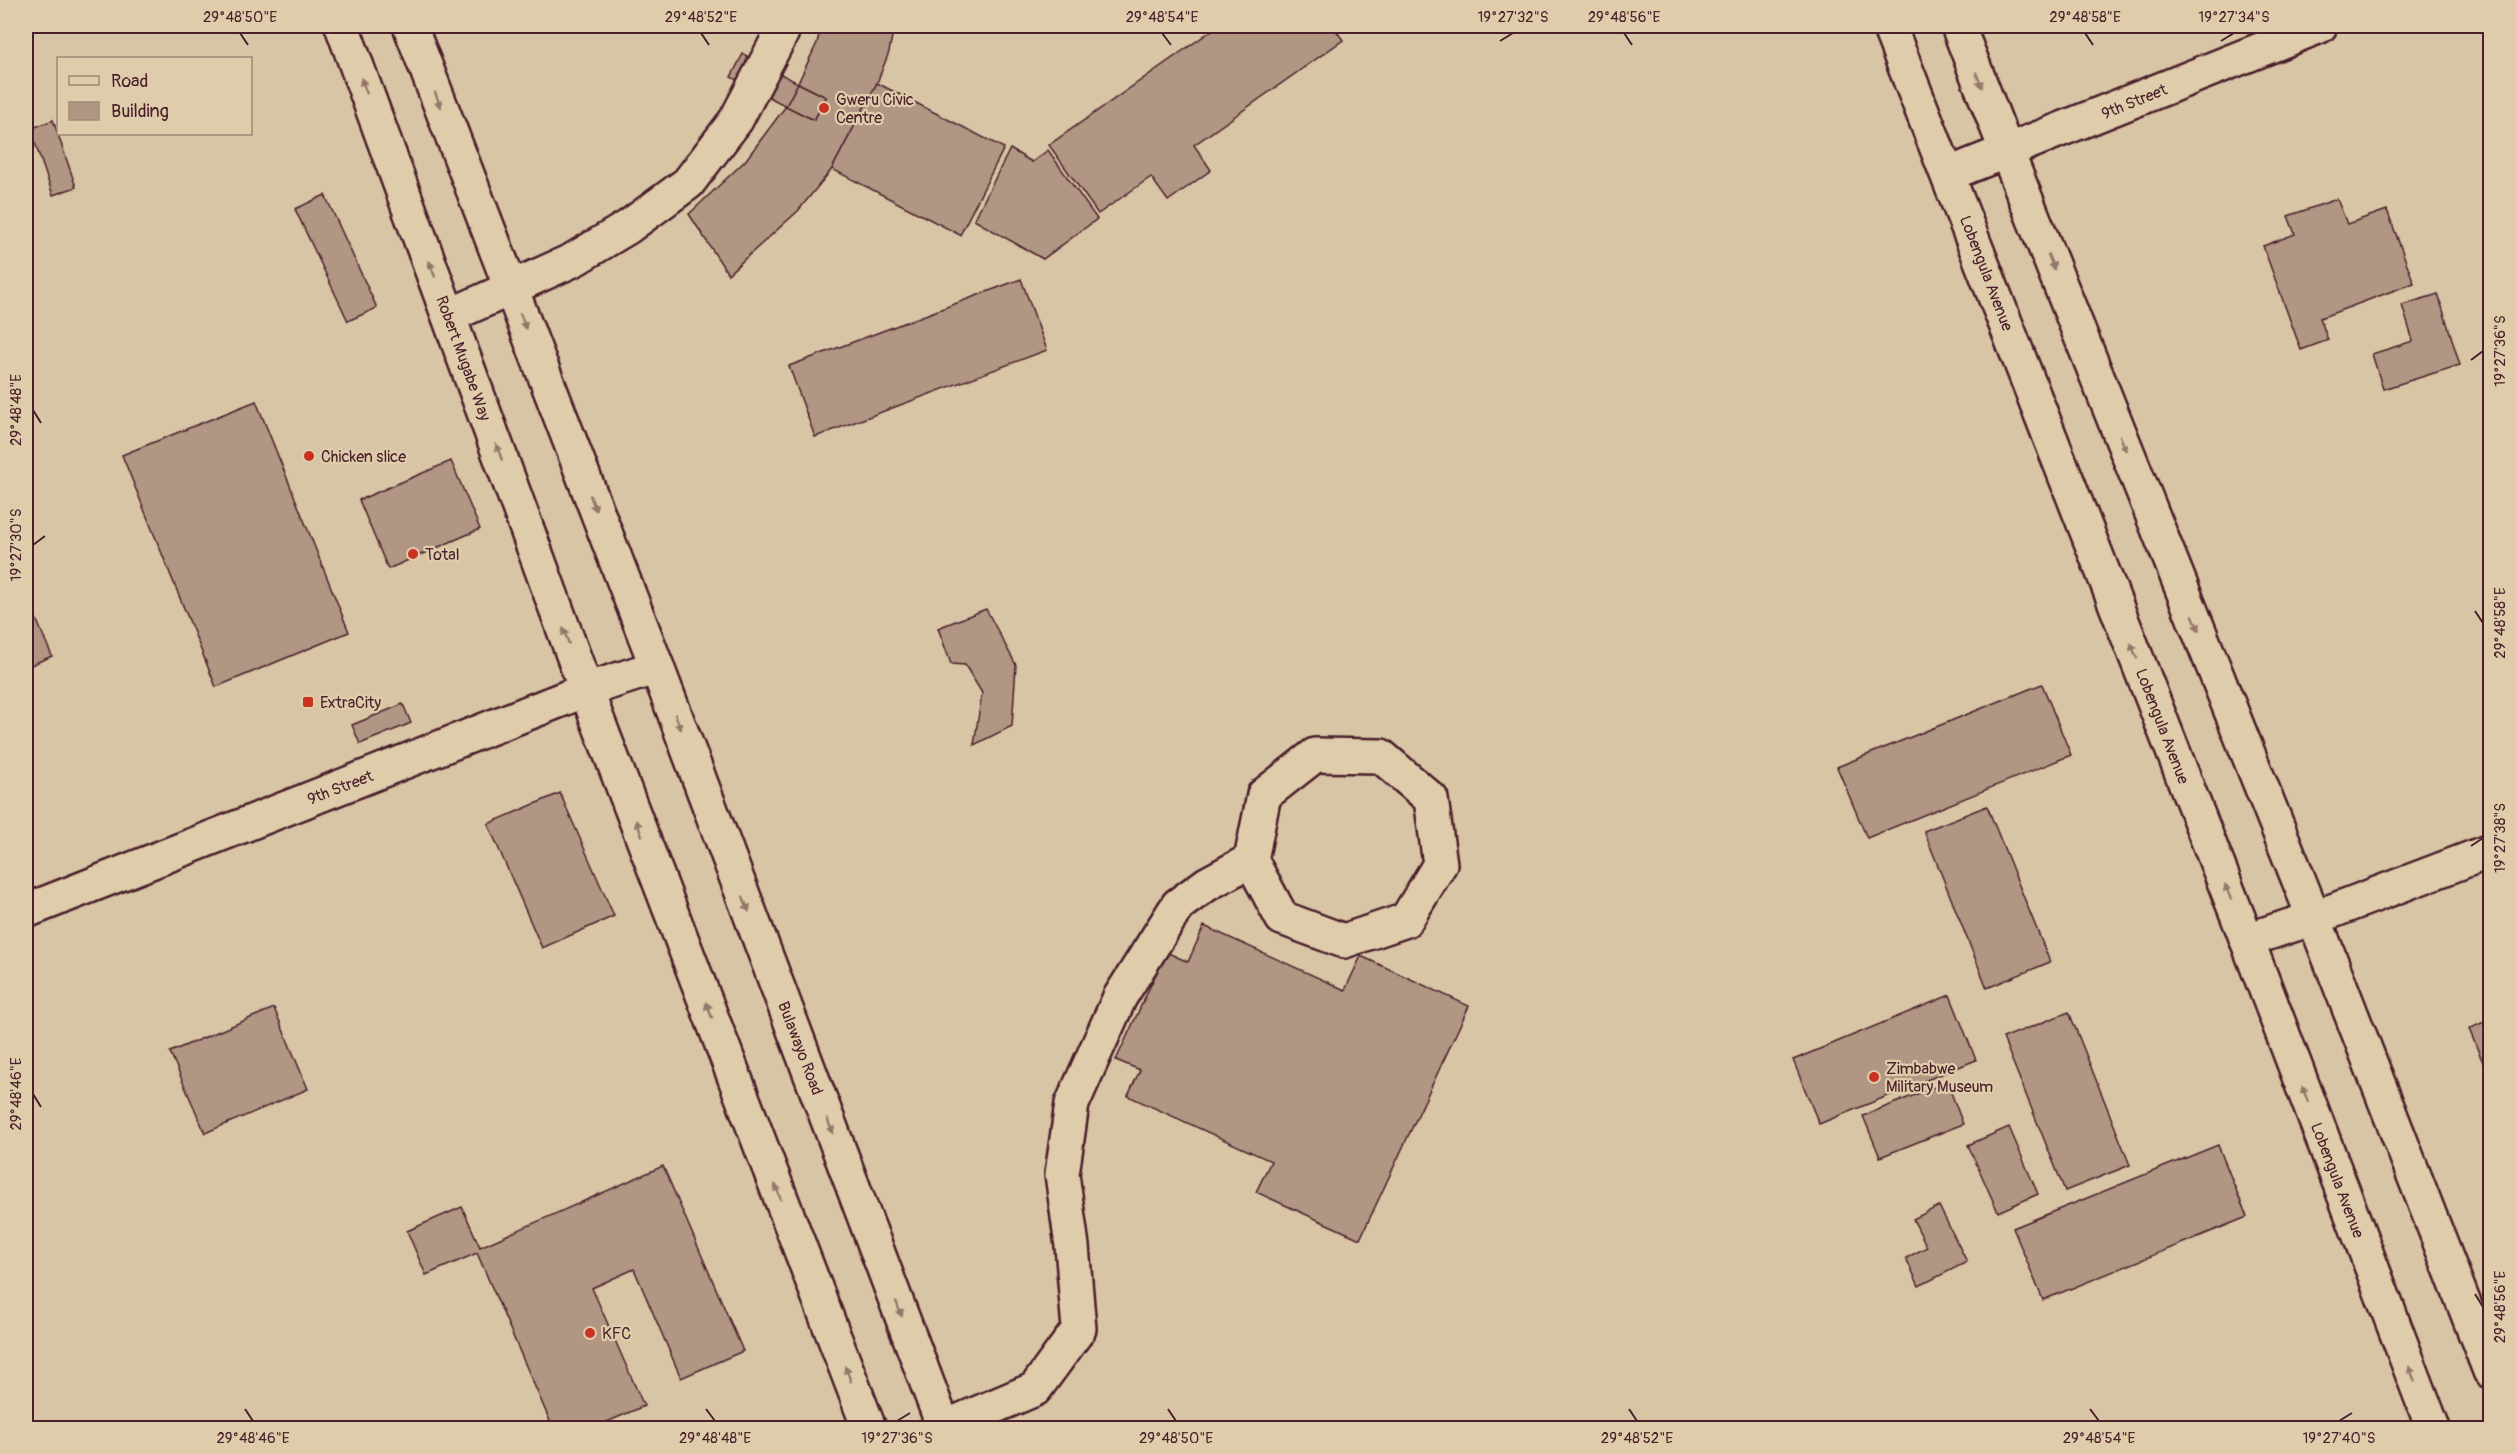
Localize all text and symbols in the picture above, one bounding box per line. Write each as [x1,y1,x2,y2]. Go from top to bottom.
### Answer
text: 29°48'50"E [203,8,277,27]
text: 29°48'52"E [665,8,737,27]
text: 29°48'54"E [1126,8,1199,27]
text: 19°27'32"S [1477,8,1549,27]
text: 29°48'56"E [1588,8,1661,27]
text: 29°48'58"E [2049,8,2121,27]
text: 19°27'34"S [2198,8,2270,27]
legend [57,57,252,135]
text: Road [111,70,148,93]
one-way arrow [1975,71,1984,89]
one-way arrow [359,77,369,95]
street label: 9th Street [2099,80,2171,124]
place label: Gweru Civic Centre [836,90,914,128]
one-way arrow [434,91,443,109]
text: Building [111,100,169,123]
marker: Gweru Civic Centre [817,101,831,115]
street label: Lobengula Avenue [1955,213,2017,334]
one-way arrow [2046,253,2056,271]
one-way arrow [426,260,436,278]
street label: Robert Mugabe Way [431,293,495,424]
one-way arrow [519,312,528,330]
text: 19°27'36"S [2491,315,2510,387]
text: 29°48'48"E [7,374,26,446]
one-way arrow [2118,434,2128,452]
one-way arrow [494,443,504,461]
place label: Chicken slice [321,447,406,467]
marker: Chicken slice [302,449,316,463]
one-way arrow [589,494,598,512]
text: 19°27'30"S [7,509,26,581]
place label: Total [425,545,459,565]
marker: Total [406,547,420,561]
text: 29°48'58"E [2491,587,2510,659]
one-way arrow [2191,615,2201,633]
one-way arrow [561,626,571,644]
one-way arrow [2129,642,2139,660]
street label: Lobengula Avenue [2131,666,2193,787]
place label: ExtraCity [320,693,381,713]
marker: ExtraCity [301,695,315,709]
one-way arrow [673,713,683,731]
street label: 9th Street [305,766,377,810]
text: 19°27'38"S [2491,803,2510,873]
one-way arrow [634,818,644,836]
one-way arrow [2223,883,2232,901]
one-way arrow [742,896,752,914]
street label: Bulawayo Road [773,999,827,1098]
one-way arrow [703,1001,713,1019]
text: 29°48'46"E [7,1057,26,1131]
place label: Zimbabwe Military Museum [1886,1059,1993,1097]
marker: Zimbabwe Military Museum [1867,1070,1881,1084]
one-way arrow [2300,1084,2310,1102]
one-way arrow [826,1117,835,1135]
street label: Lobengula Avenue [2306,1120,2368,1241]
one-way arrow [773,1183,783,1201]
text: 29°48'56"E [2491,1270,2510,1343]
one-way arrow [894,1300,904,1318]
place label: KFC [602,1324,631,1344]
marker: KFC [583,1326,597,1340]
one-way arrow [843,1365,852,1383]
one-way arrow [2407,1365,2416,1383]
text: 29°48'46"E [216,1429,290,1448]
text: 29°48'48"E [679,1429,751,1448]
text: 19°27'36"S [861,1429,933,1448]
text: 29°48'50"E [1139,1429,1213,1448]
text: 29°48'52"E [1601,1429,1673,1448]
text: 29°48'54"E [2063,1429,2136,1448]
text: 19°27'40"S [2302,1429,2376,1448]

